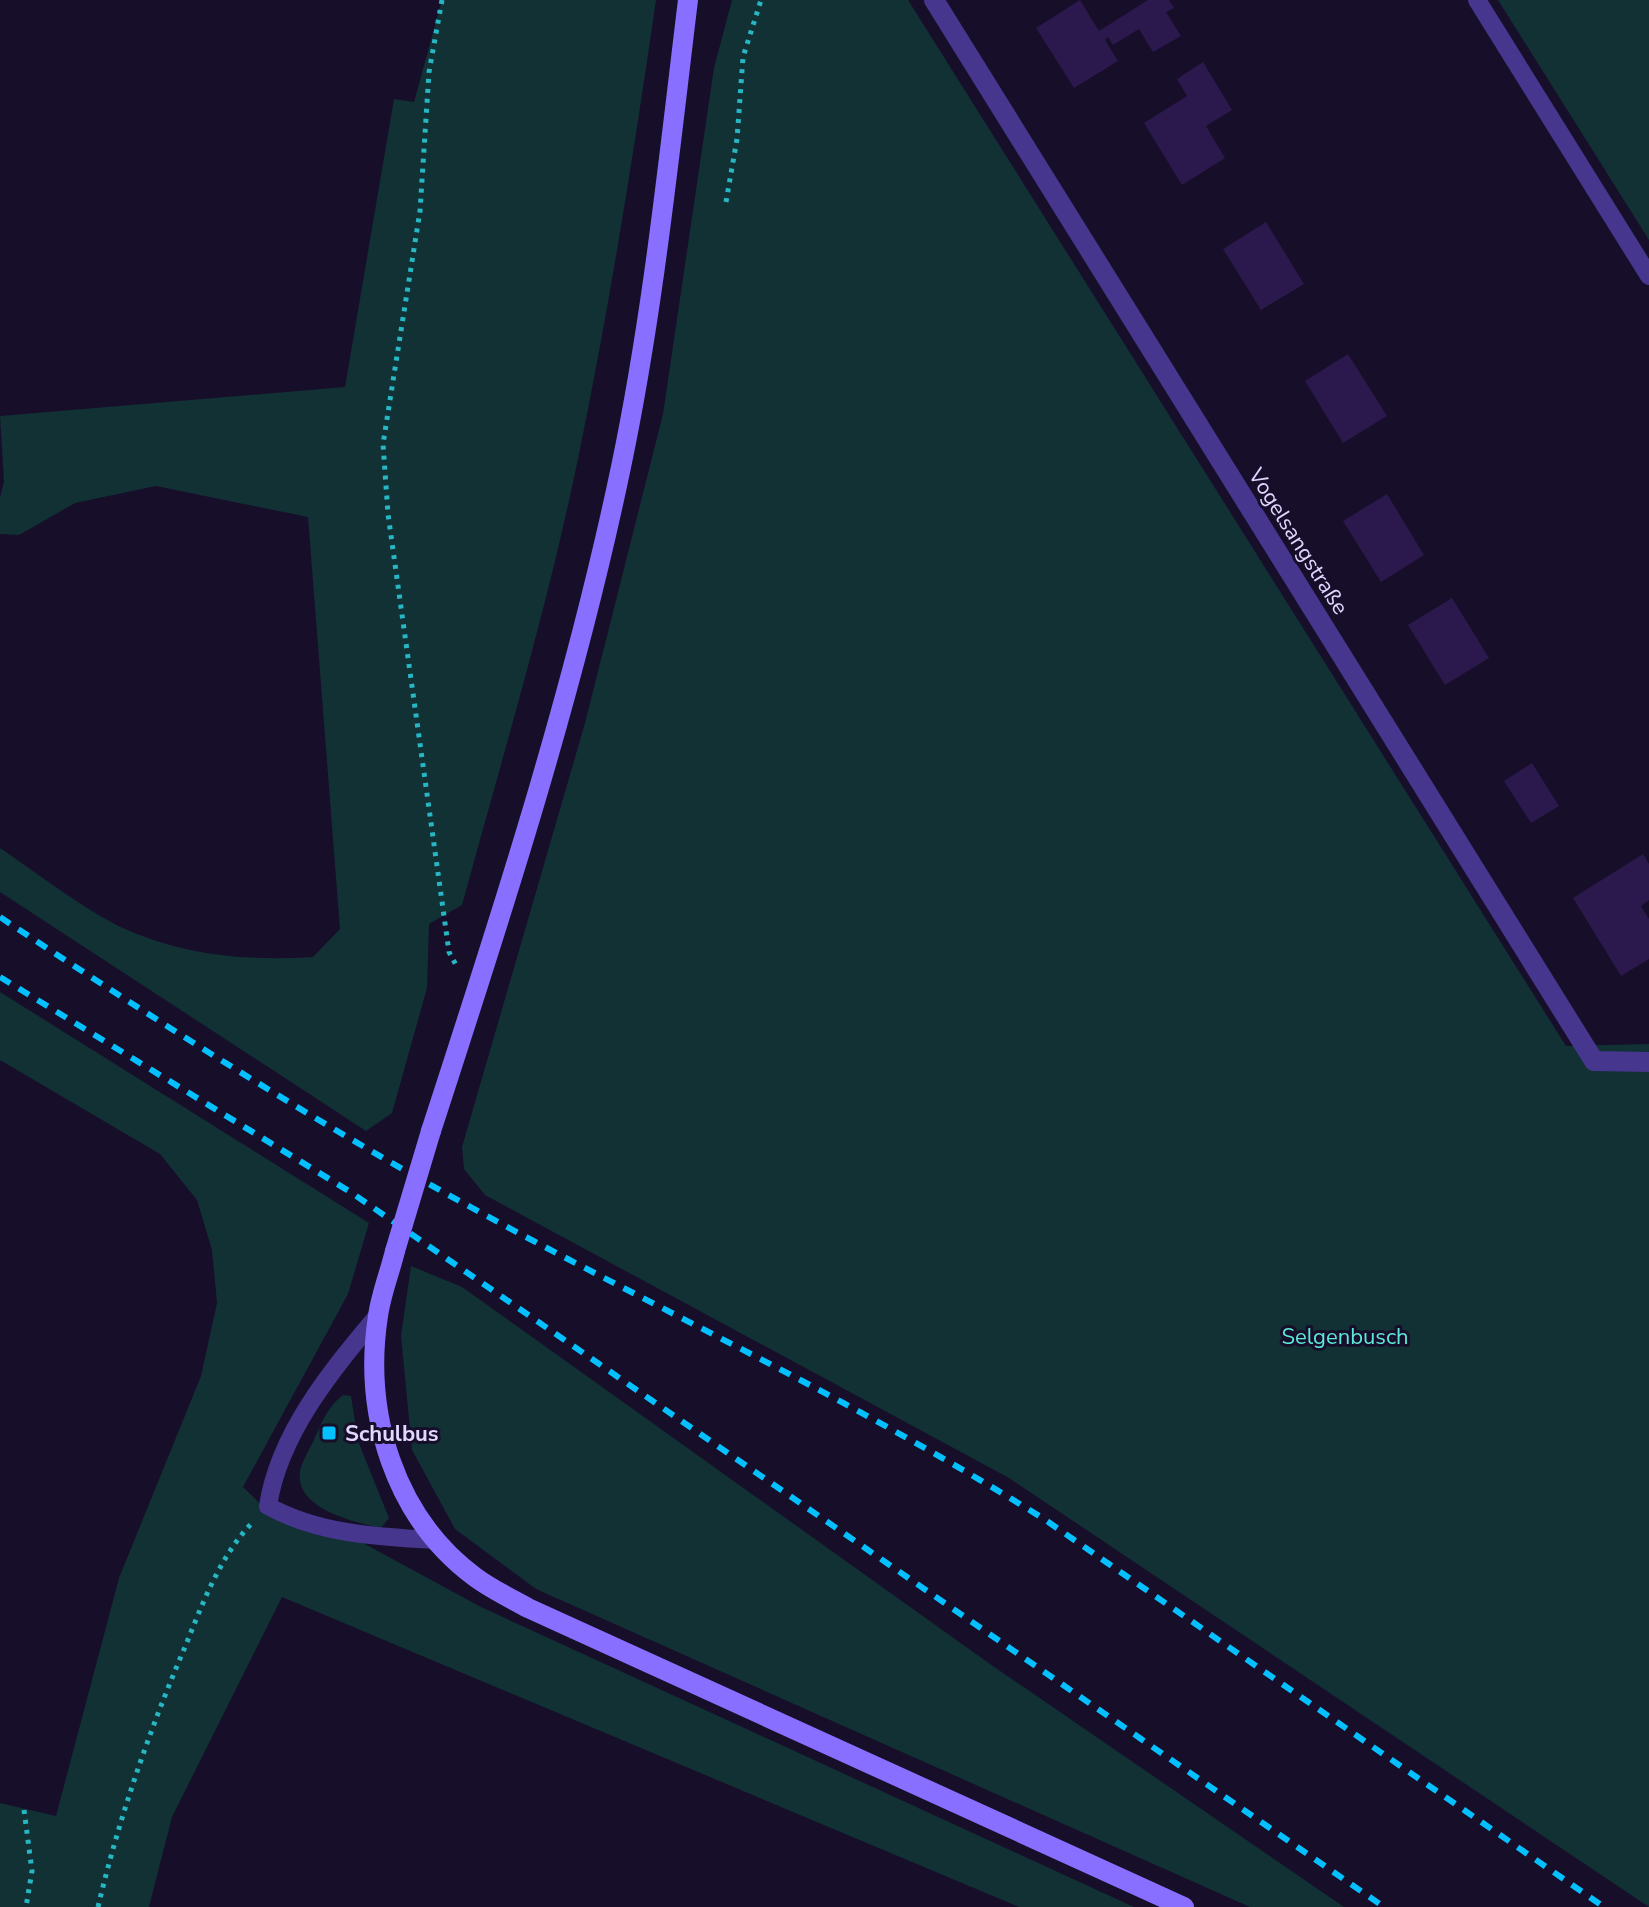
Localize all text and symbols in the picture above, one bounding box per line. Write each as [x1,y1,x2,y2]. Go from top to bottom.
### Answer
street label: Vogelsangstraße [1241,462,1355,621]
park label: Selgenbusch [1281,1322,1409,1352]
place label: Schulbus [345,1419,439,1449]
marker: Schulbus [320,1424,338,1442]

